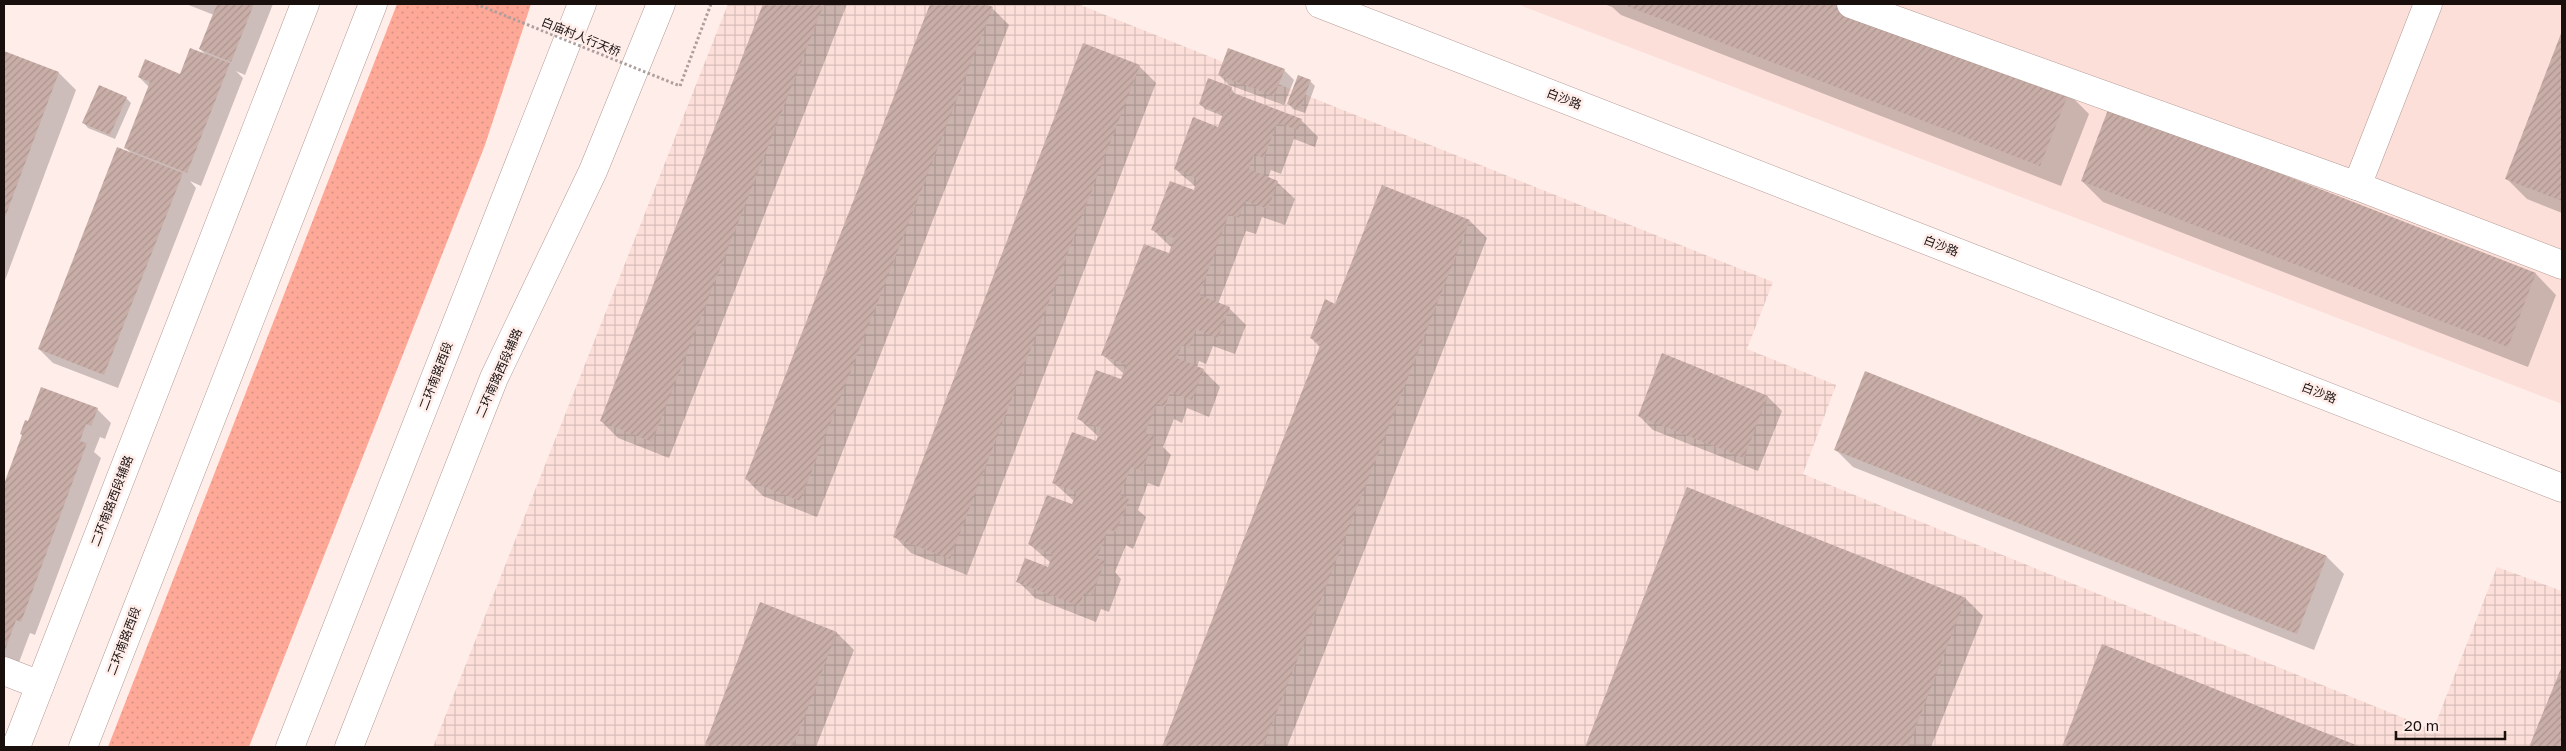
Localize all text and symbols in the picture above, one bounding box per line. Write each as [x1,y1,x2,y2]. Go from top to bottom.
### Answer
street label: 白庙村人行天桥 [539,14,623,59]
street label: 白沙路 [1545,85,1584,112]
street label: 白沙路 [1922,232,1961,259]
street label: 二环南路西段辅路 [472,326,525,420]
street label: 二环南路西段 [416,340,455,412]
street label: 白沙路 [2300,379,2339,406]
street label: 二环南路西段辅路 [87,453,136,548]
street label: 二环南路西段 [104,605,143,677]
scale bar [2396,708,2505,740]
text: 20 m [2404,716,2439,734]

